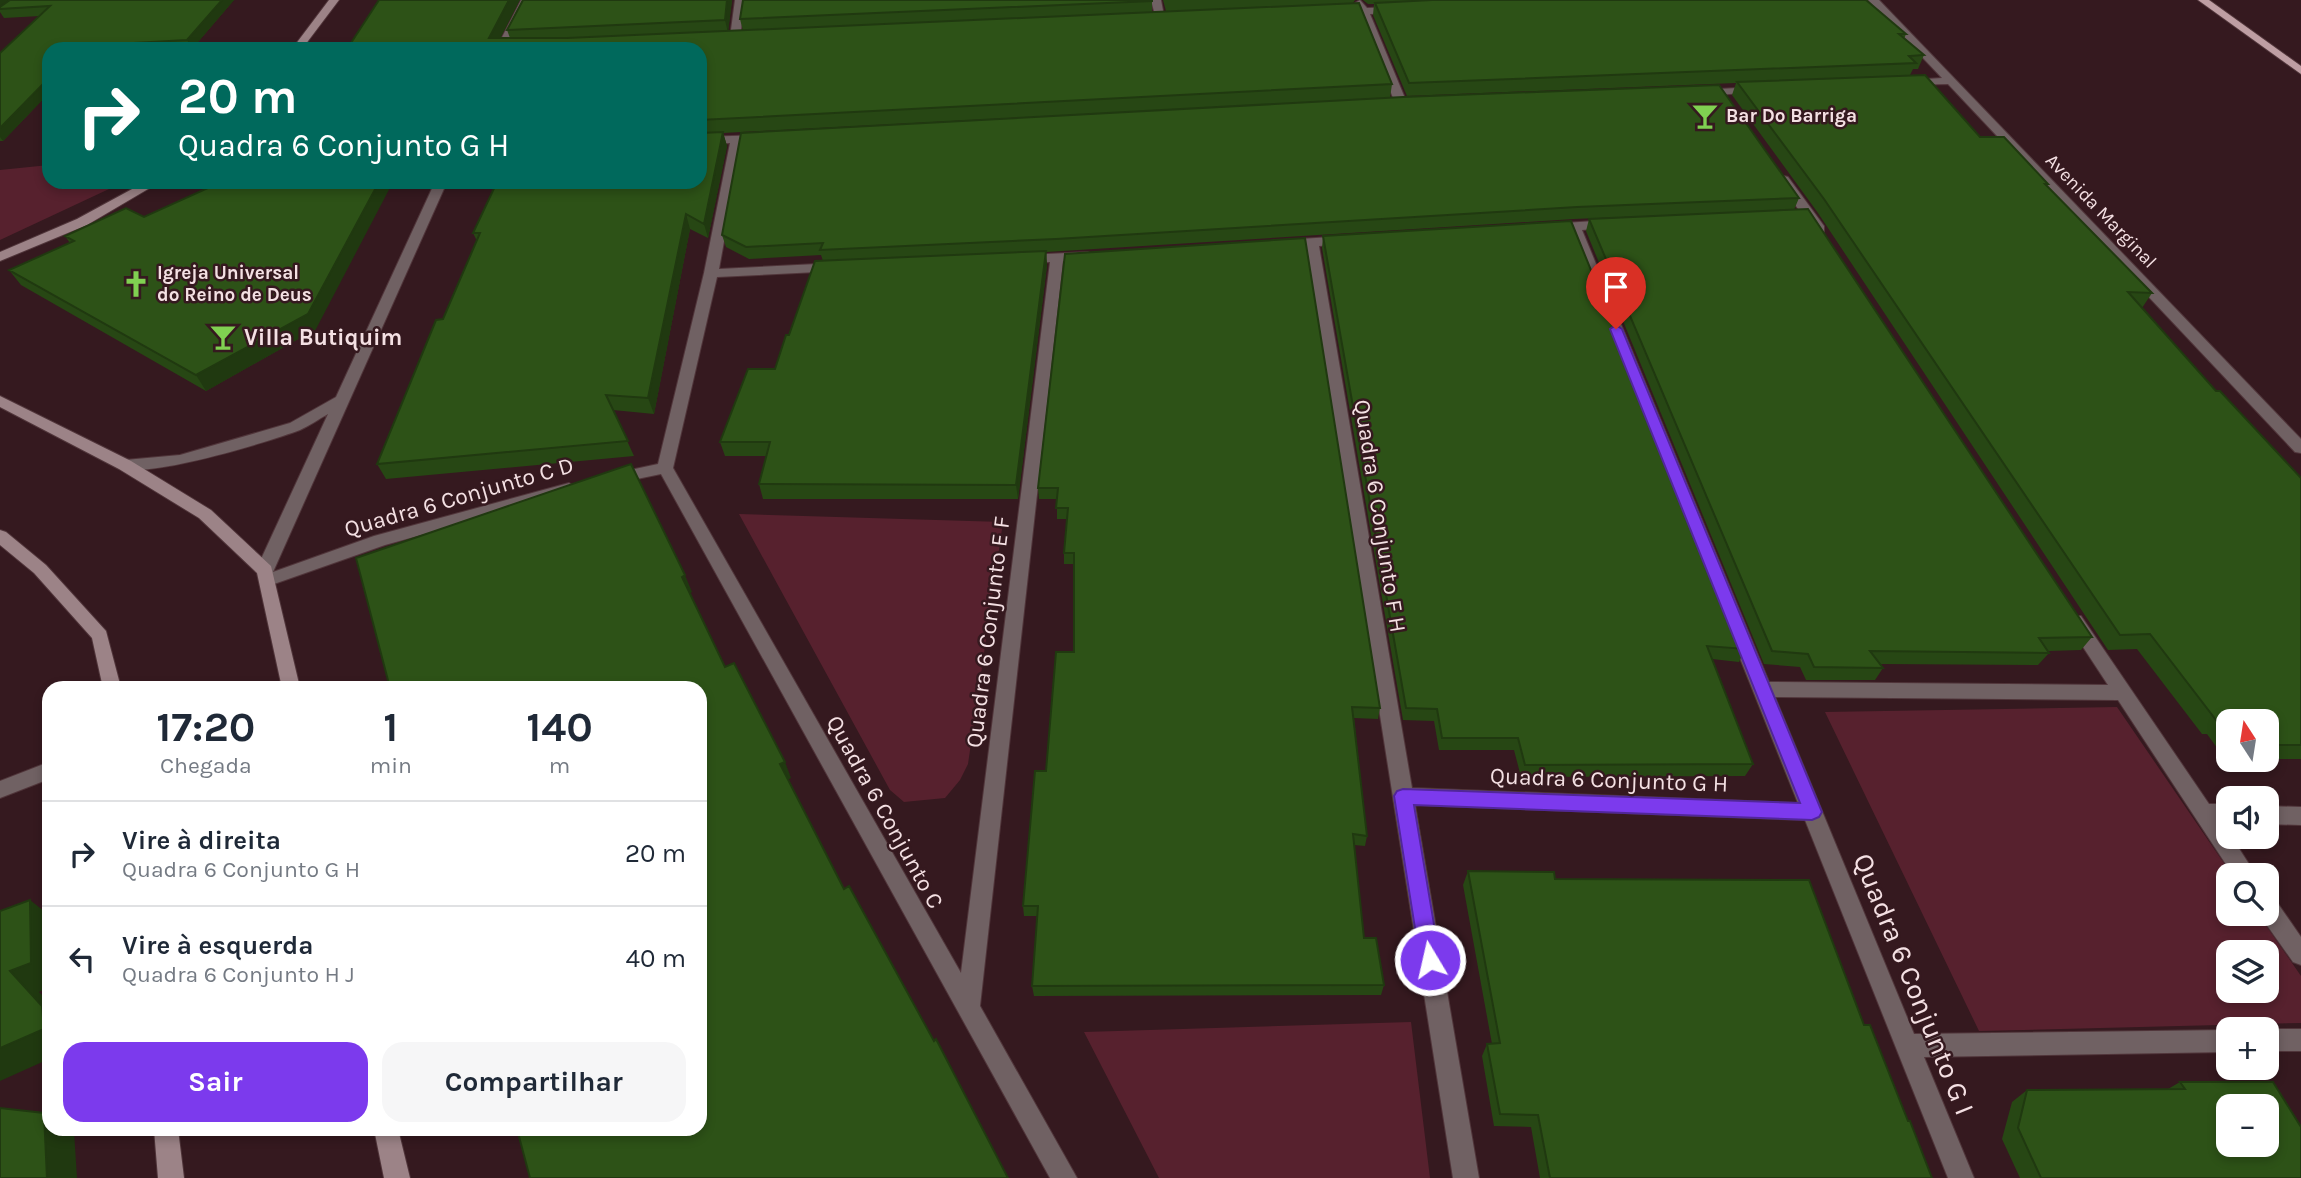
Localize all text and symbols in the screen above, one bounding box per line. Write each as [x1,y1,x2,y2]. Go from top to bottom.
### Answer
text: 20 m [178,68,298,125]
icon: right [63,70,154,161]
bar icon: Bar Do Barriga [1690,101,1720,131]
place label: Bar Do Barriga [1726,105,1857,127]
text: Quadra 6 Conjunto G H [178,127,509,164]
street label: Avenida Marginal [2041,149,2161,273]
pin [1586,257,1646,329]
place label: Igreja Universal do Reino de Deus [157,262,312,306]
icon: arrive [1597,268,1635,306]
church icon: Igreja Universal do Reino de Deus [121,269,151,299]
bar icon: Villa Butiquim [208,322,238,352]
place label: Villa Butiquim [244,324,402,351]
street label: Quadra 6 Conjunto F H [1348,398,1412,634]
street label: Quadra 6 Conjunto C D [341,451,577,543]
street label: Quadra 6 Conjunto E F [960,515,1016,749]
text: 17:20 [156,702,255,752]
text: 1 [383,702,398,752]
text: 140 [526,702,593,752]
north arrow [2216,709,2278,772]
map controls [2216,709,2279,1157]
street label: Quadra 6 Conjunto C [821,711,949,913]
text: Chegada [160,752,252,779]
text: min [370,752,412,779]
text: m [549,752,570,779]
street label: Quadra 6 Conjunto G H [1490,762,1728,798]
button: sound [2216,786,2279,849]
text: Vire à direita [122,825,281,856]
icon: right [63,835,101,873]
text: 20 m [625,838,686,869]
street label: Quadra 6 Conjunto G I [1846,848,1982,1120]
text: Quadra 6 Conjunto G H [122,856,360,883]
button: search [2216,863,2279,926]
position arrow [1393,923,1467,997]
text: Vire à esquerda [122,930,313,961]
icon: left [63,940,101,978]
button: layers [2216,940,2279,1003]
text: 40 m [626,943,686,974]
text: Quadra 6 Conjunto H J [122,961,355,988]
button: + [2216,1017,2279,1080]
button: Sair [63,1042,368,1122]
button: Compartilhar [382,1042,686,1122]
button: − [2216,1094,2279,1157]

